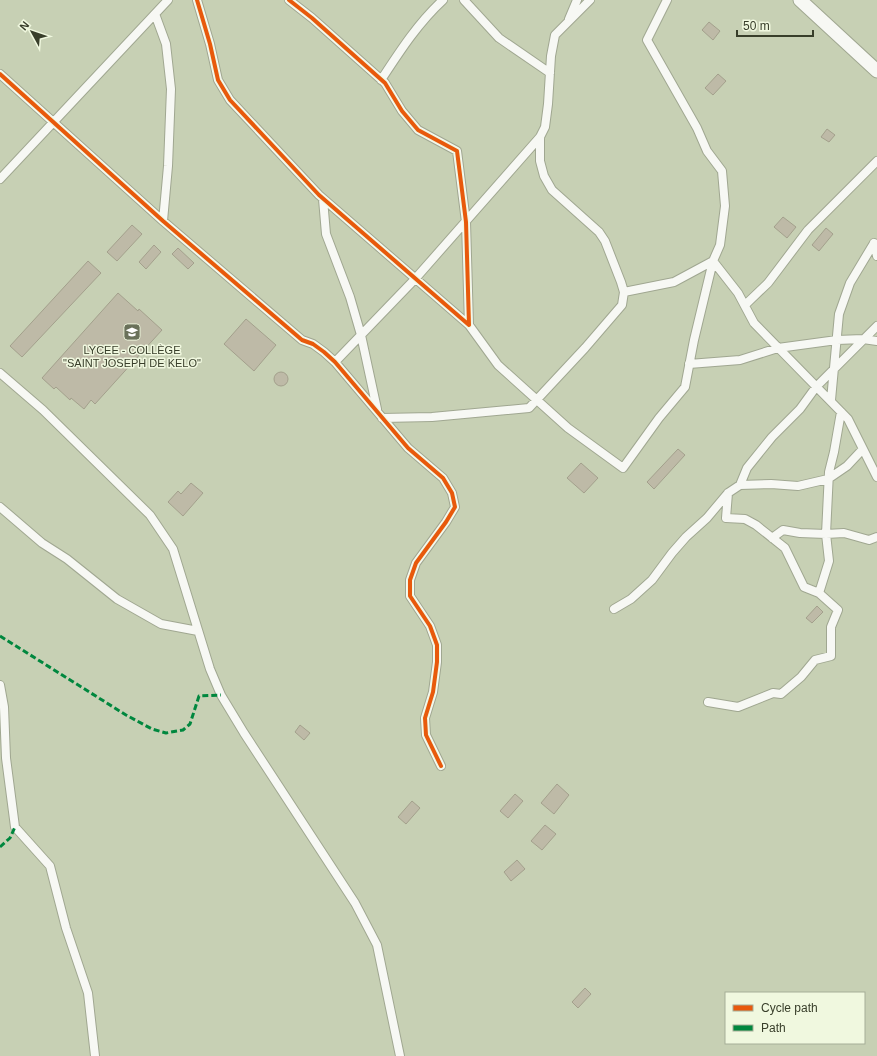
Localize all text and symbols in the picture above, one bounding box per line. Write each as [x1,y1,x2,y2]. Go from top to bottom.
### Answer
north arrow [12,12,52,52]
scale bar [737,12,813,38]
text: N [17,19,32,32]
text: 50 m [743,19,770,33]
school or university icon: LYCEE - COLLÈGE "SAINT JOSEPH DE KELO" [122,322,142,342]
place label: LYCEE - COLLÈGE "SAINT JOSEPH DE KELO" [63,344,201,369]
legend [725,992,865,1044]
text: Cycle path [761,1001,818,1015]
text: Path [761,1021,786,1035]

